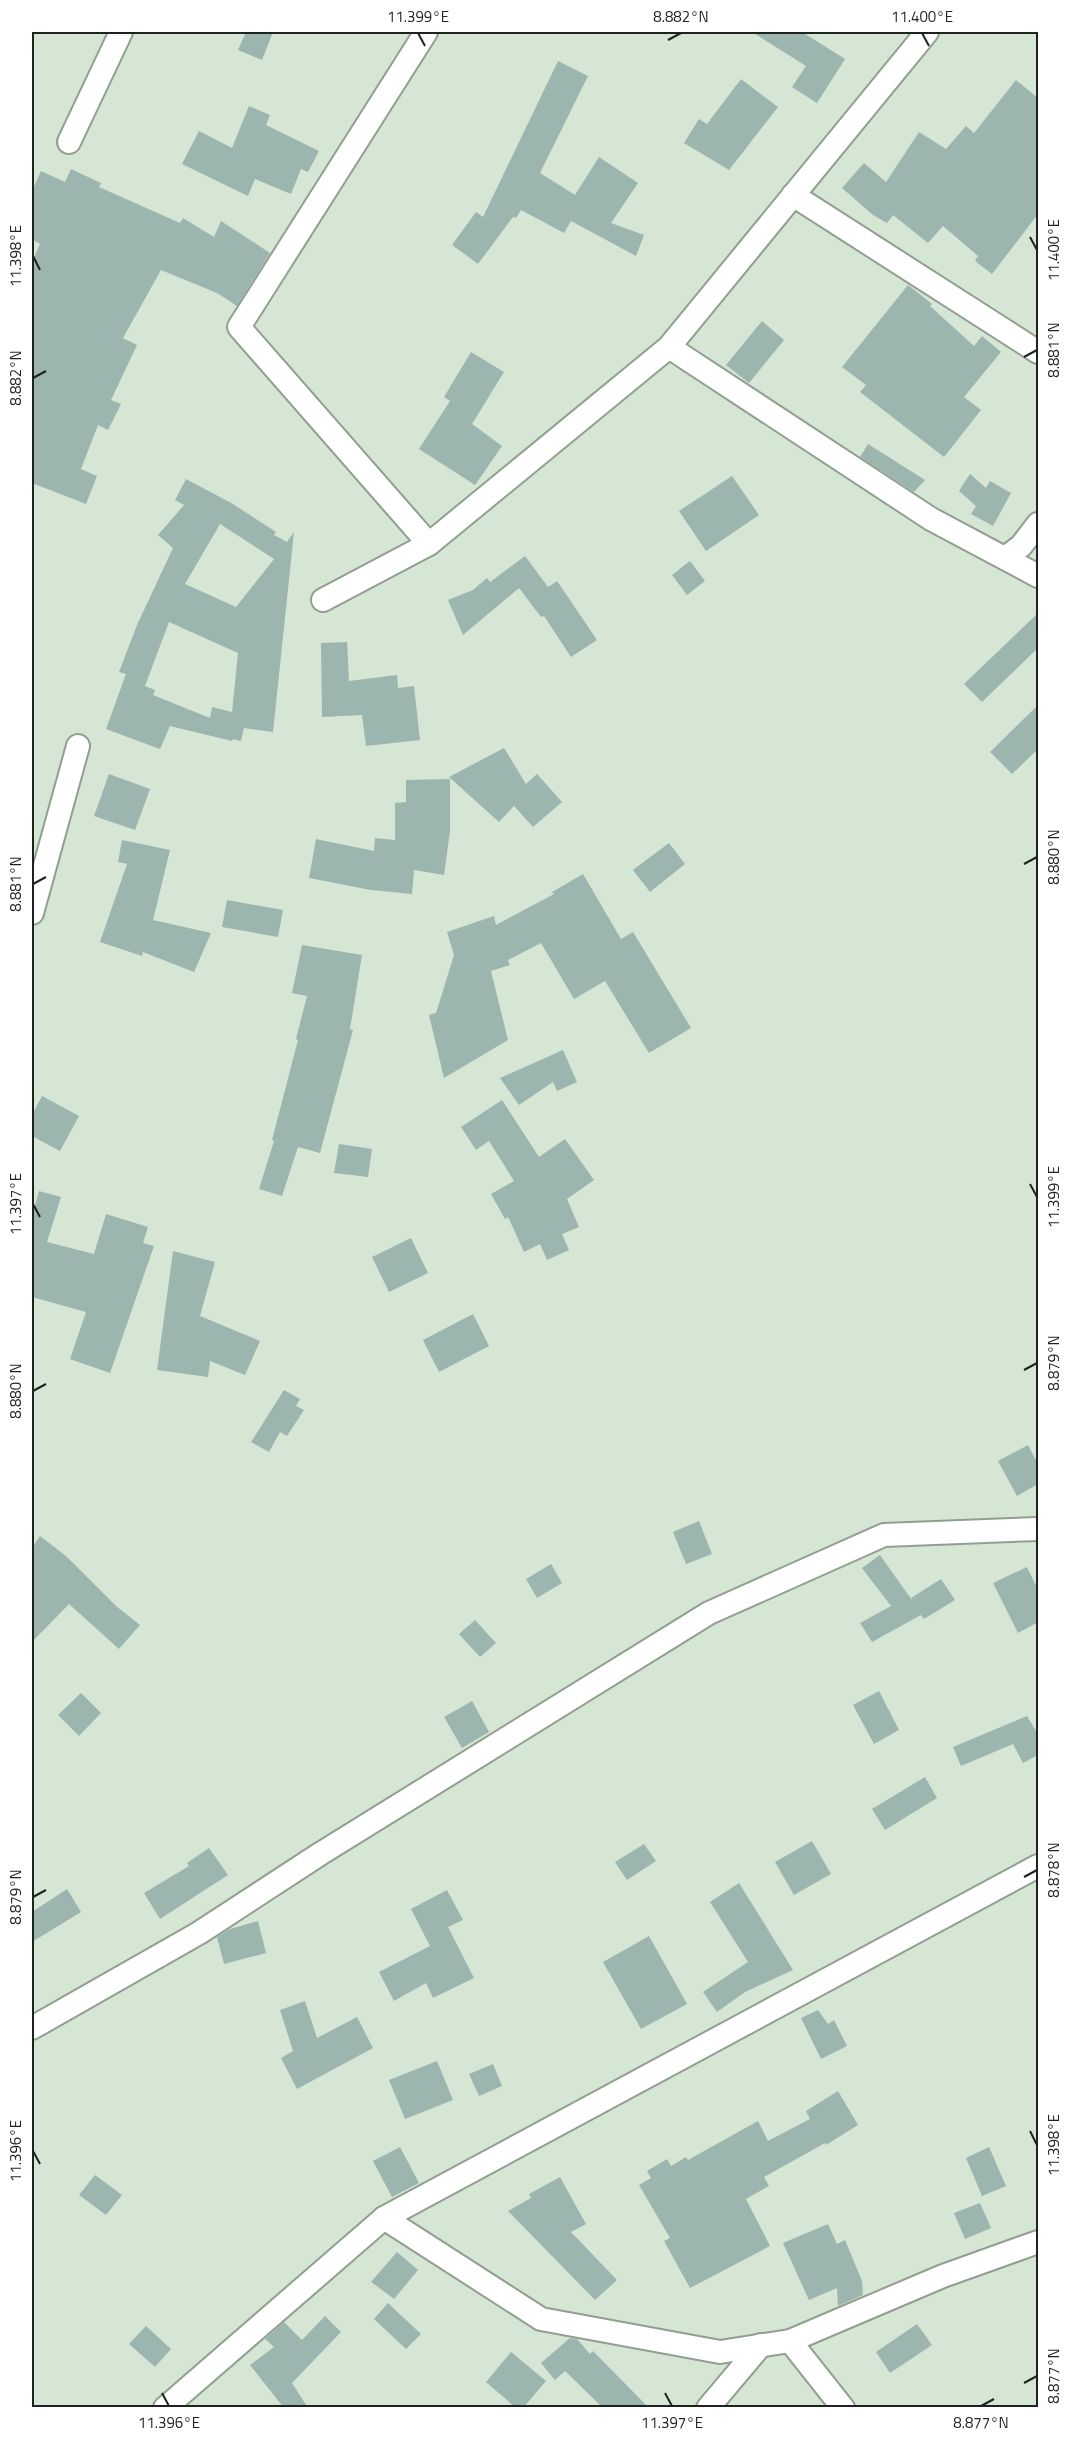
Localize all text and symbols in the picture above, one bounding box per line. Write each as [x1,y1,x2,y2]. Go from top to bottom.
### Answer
text: 11.399°E [387,5,449,28]
text: 8.882°N [653,5,709,28]
text: 11.400°E [891,5,953,28]
text: 11.400°E [1042,219,1065,281]
text: 11.398°E [4,225,27,287]
text: 8.881°N [1042,322,1065,378]
text: 8.882°N [4,350,27,406]
text: 8.880°N [1042,829,1065,885]
text: 8.881°N [4,856,27,912]
text: 11.399°E [1042,1166,1065,1228]
text: 11.397°E [4,1173,27,1235]
text: 8.879°N [1042,1335,1065,1391]
text: 8.880°N [4,1363,27,1419]
text: 8.878°N [1042,1842,1065,1898]
text: 8.879°N [4,1869,27,1925]
text: 11.398°E [1042,2114,1065,2176]
text: 11.396°E [4,2120,27,2182]
text: 8.877°N [1042,2348,1065,2404]
text: 11.396°E [138,2411,200,2434]
text: 11.397°E [641,2411,703,2434]
text: 8.877°N [953,2411,1009,2434]

